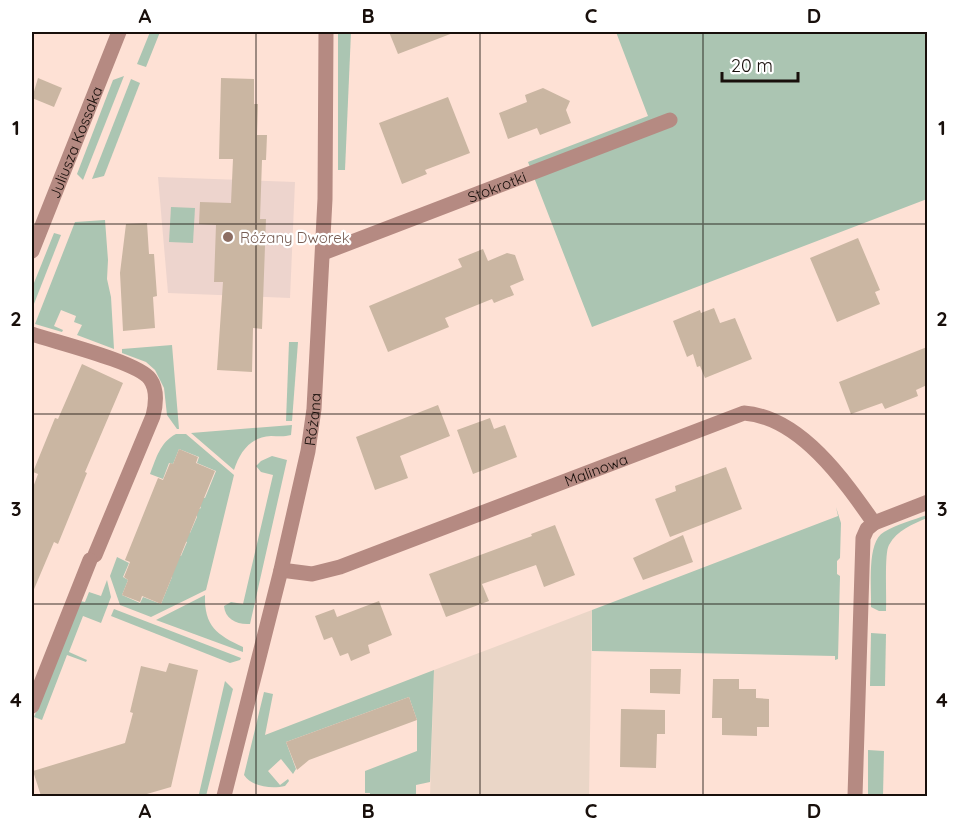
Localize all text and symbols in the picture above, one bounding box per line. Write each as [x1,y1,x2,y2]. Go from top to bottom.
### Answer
text: A [139,3,152,28]
text: B [361,3,375,28]
text: C [585,3,598,28]
text: D [807,3,821,28]
scale bar [722,45,798,83]
text: 20 m [731,54,773,77]
street label: Juliusza Kossaka [44,83,106,201]
text: 1 [12,115,20,140]
text: 1 [938,115,946,140]
street label: Stokrotki [465,167,529,206]
place label: Różany Dworek [240,228,350,247]
marker: Różany Dworek [221,230,235,244]
text: 2 [10,306,22,331]
text: 2 [936,306,948,331]
street label: Różana [299,392,324,447]
street label: Malinowa [562,449,630,490]
text: 3 [11,496,21,521]
text: 3 [937,496,947,521]
text: 4 [10,687,22,712]
text: 4 [936,687,948,712]
text: A [139,798,152,823]
text: B [361,798,375,823]
text: C [585,798,598,823]
text: D [807,798,821,823]

